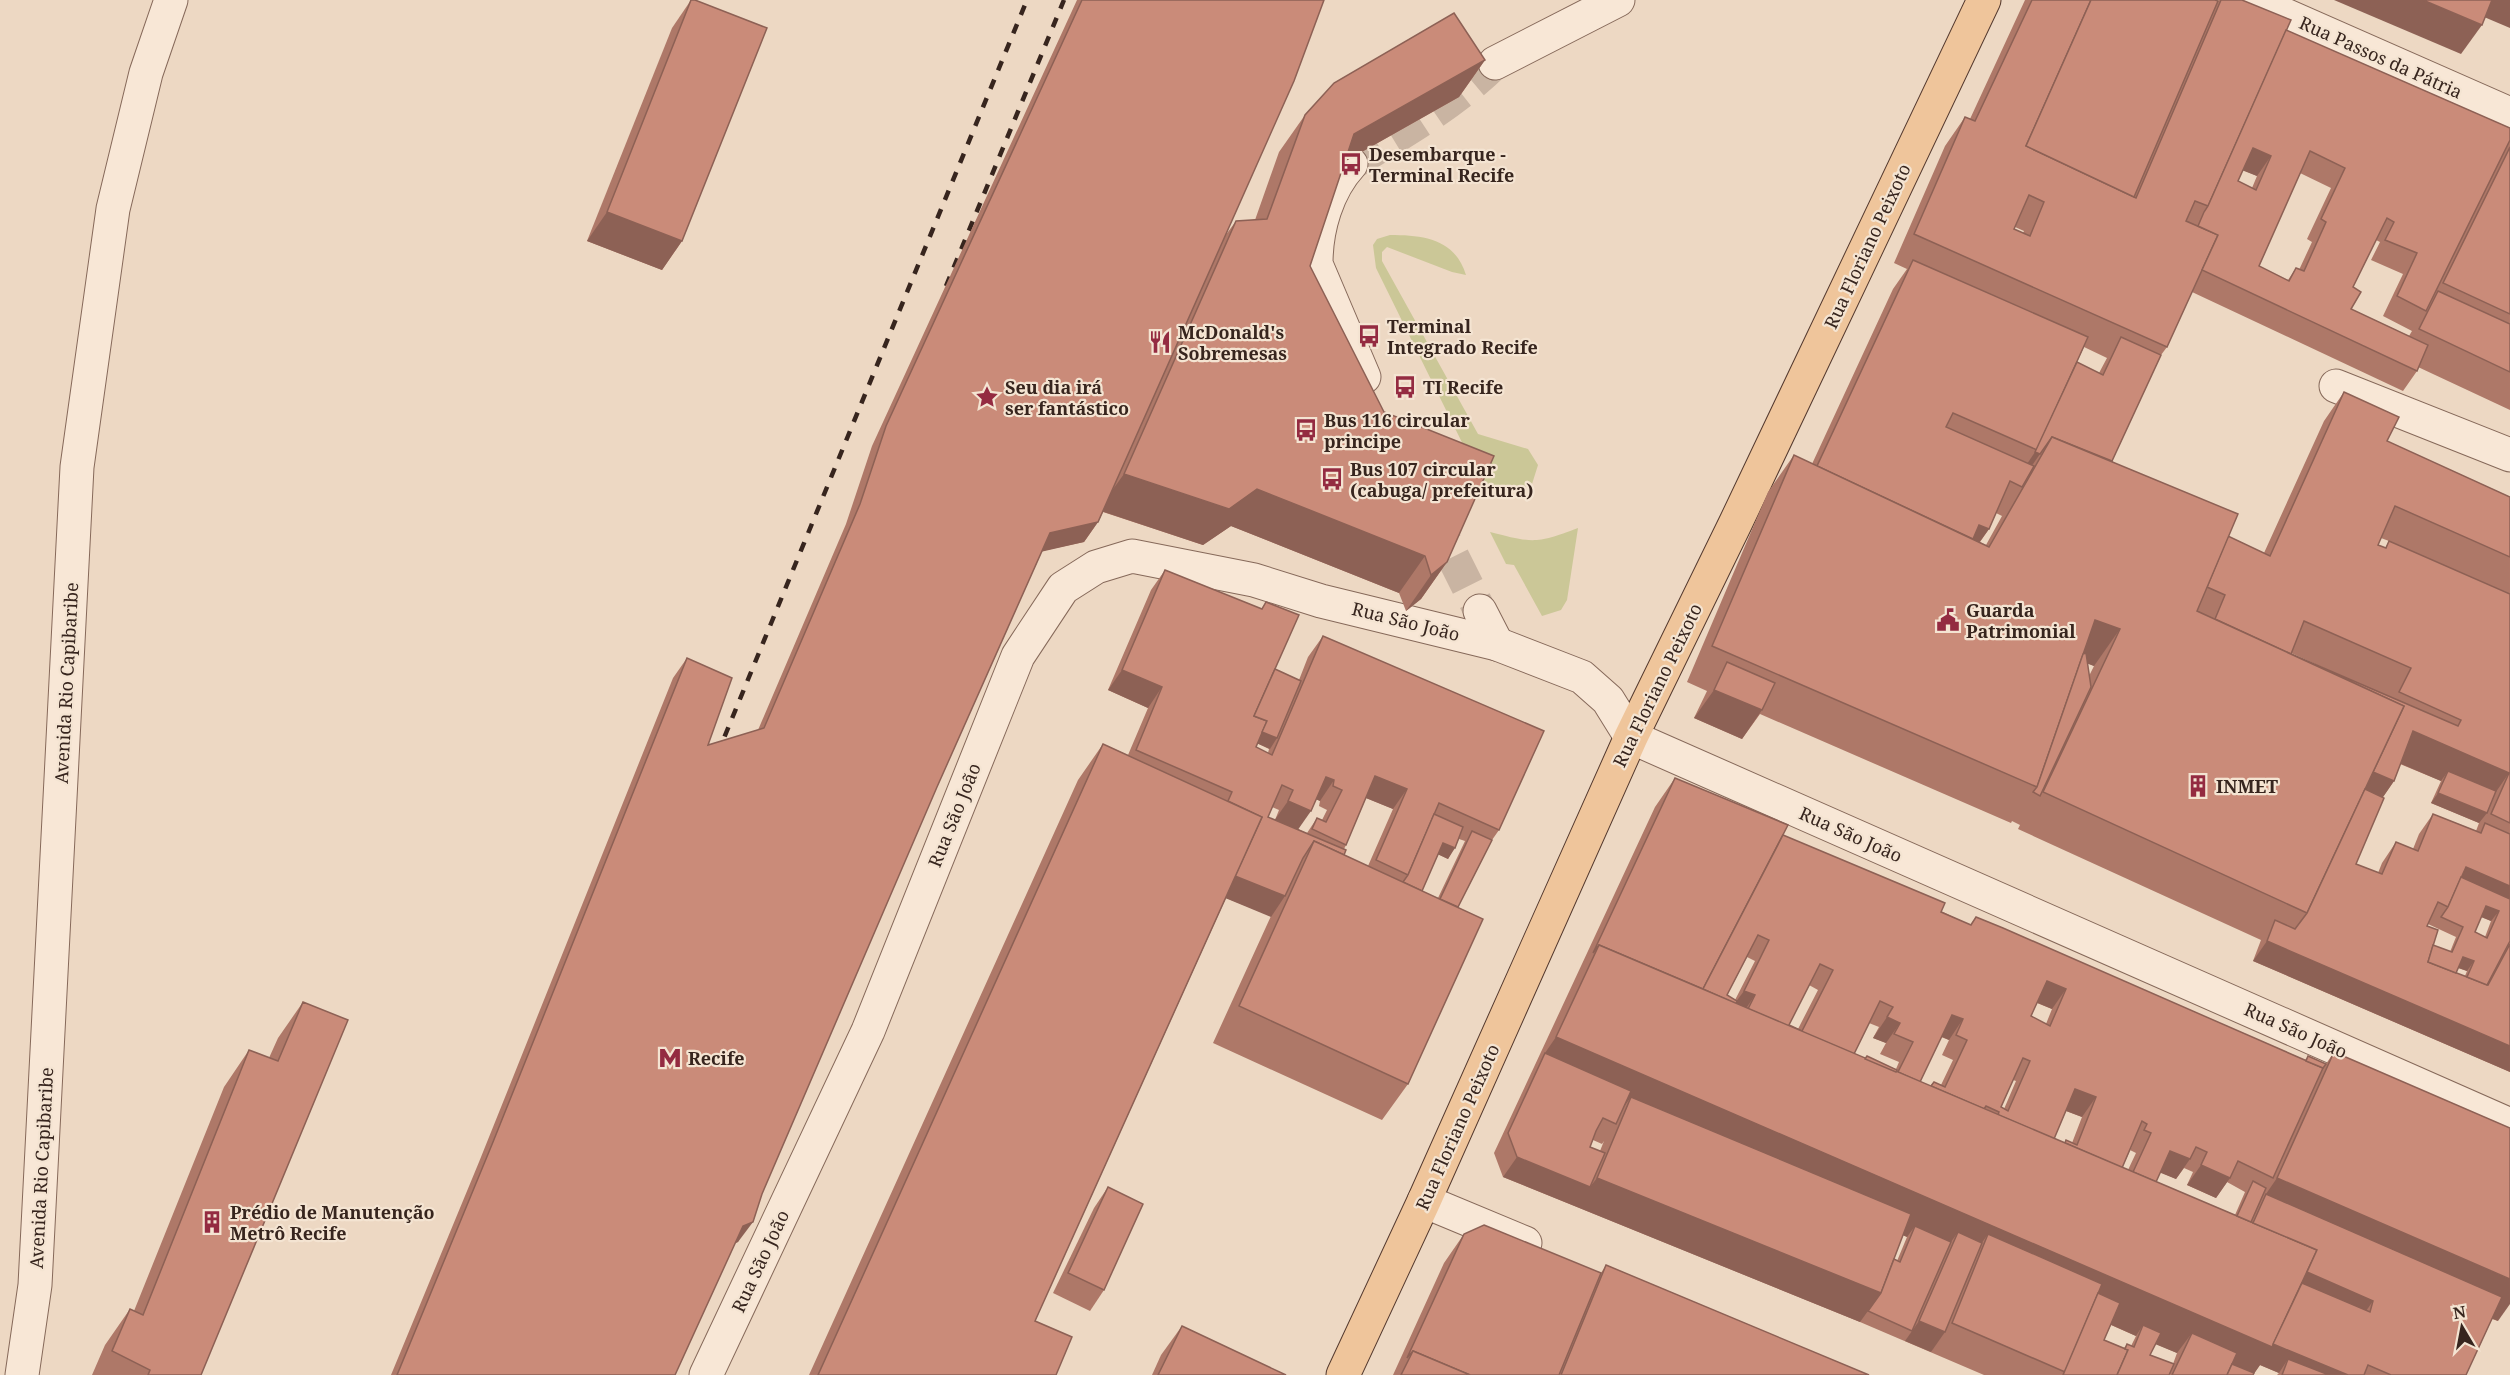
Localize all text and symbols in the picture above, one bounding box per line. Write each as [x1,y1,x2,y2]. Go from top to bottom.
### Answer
street label: Rua Passos da Pátria [2296,10,2466,104]
place label: Desembarque - Terminal Recife [1369,142,1514,187]
bus stop icon: Desembarque - Terminal Recife [1338,151,1364,177]
street label: Rua Floriano Peixoto [1818,160,1916,332]
place label: Terminal Integrado Recife [1387,314,1538,359]
place label: McDonald's Sobremesas [1178,320,1287,365]
bus stop icon: Terminal Integrado Recife [1356,323,1382,349]
restaurant icon: McDonald's Sobremesas [1147,329,1173,355]
bus stop icon: TI Recife [1392,374,1418,400]
place label: Seu dia irá ser fantástico [1005,375,1129,420]
place label: TI Recife [1423,375,1503,399]
place icon: Seu dia irá ser fantástico [974,384,1000,410]
place label: Bus 116 circular principe [1324,408,1470,453]
bus stop icon: Bus 116 circular principe [1293,417,1319,443]
place label: Bus 107 circular (cabuga/ prefeitura) [1350,457,1534,502]
bus stop icon: Bus 107 circular (cabuga/ prefeitura) [1319,466,1345,492]
street label: Avenida Rio Capibaribe [49,582,83,784]
street label: Rua São João [1350,596,1462,646]
place label: Guarda Patrimonial [1966,598,2076,643]
street label: Rua Floriano Peixoto [1607,599,1707,771]
public building icon: Guarda Patrimonial [1935,607,1961,633]
street label: Rua São João [922,759,986,871]
building icon: INMET [2185,773,2211,799]
place label: INMET [2216,774,2278,798]
street label: Rua São João [1796,801,1906,867]
street label: Rua São João [2241,997,2351,1063]
street label: Rua Floriano Peixoto [1410,1040,1504,1214]
metro station icon: Recife [657,1045,683,1071]
place label: Recife [688,1046,745,1070]
street label: Avenida Rio Capibaribe [24,1067,58,1269]
place label: Prédio de Manutenção Metrô Recife [230,1200,434,1245]
street label: Rua São João [726,1206,794,1316]
building icon: Prédio de Manutenção Metrô Recife [199,1209,225,1235]
north arrow [2432,1297,2492,1357]
text: N [2451,1300,2468,1324]

